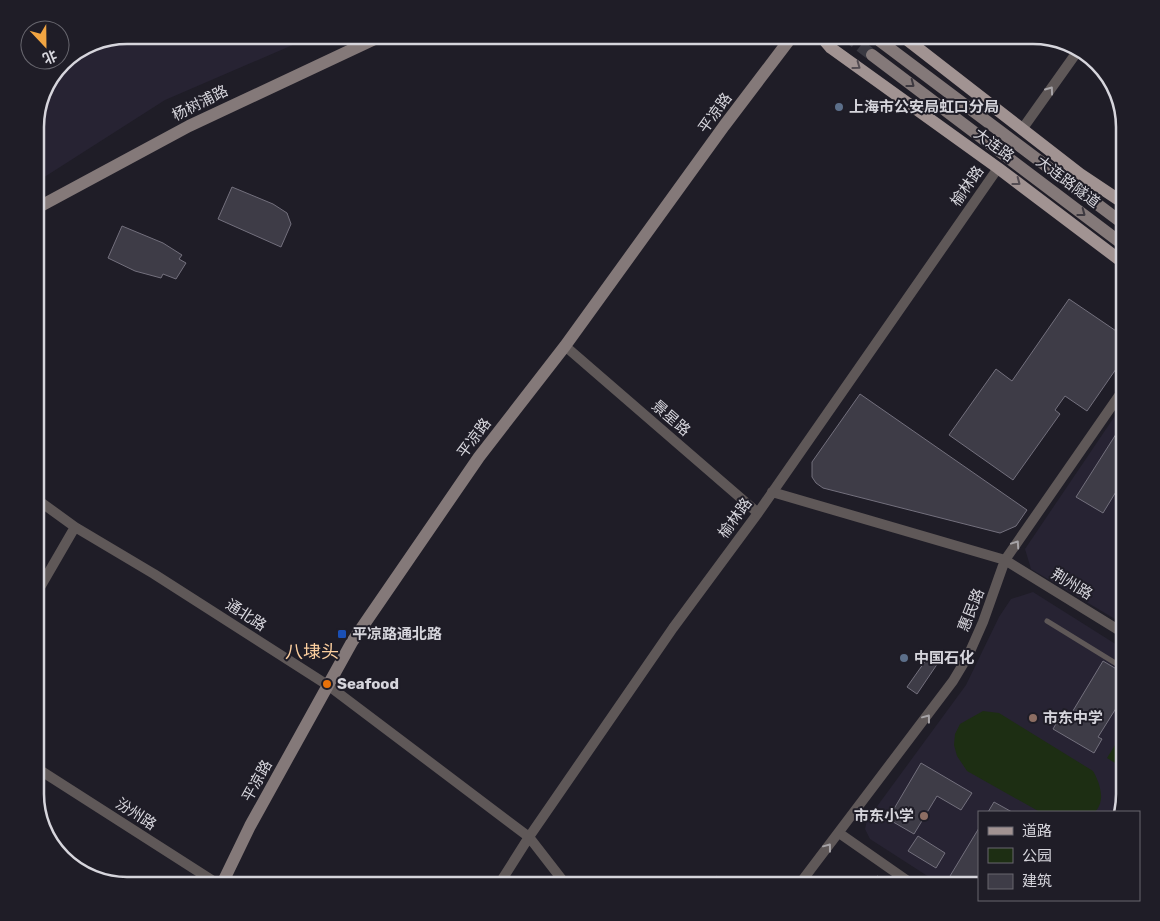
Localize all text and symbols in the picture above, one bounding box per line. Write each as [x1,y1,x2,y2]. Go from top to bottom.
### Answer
north arrow [20,20,70,70]
text: 北 [40,46,59,67]
one-way arrow [851,60,861,69]
one-way arrow [905,78,915,87]
street label: 杨树浦路 [169,81,231,125]
one-way arrow [1044,86,1053,96]
street label: 平凉路 [694,90,736,136]
place label: 上海市公安局虹口分局 [849,98,999,116]
marker: 上海市公安局虹口分局 [833,101,845,113]
street label: 大连路 [971,124,1017,166]
street label: 大连路隧道 [1033,152,1103,212]
street label: 榆林路 [947,162,987,210]
one-way arrow [1011,177,1020,185]
one-way arrow [1076,208,1085,216]
street label: 景星路 [648,396,694,440]
street label: 平凉路 [453,415,495,461]
street label: 榆林路 [714,495,756,541]
one-way arrow [1010,540,1019,549]
street label: 荆州路 [1048,565,1096,603]
street label: 惠民路 [954,586,988,634]
street label: 通北路 [222,595,270,635]
place label: 平凉路通北路 [352,625,442,643]
marker: 平凉路通北路 [336,628,348,640]
district label: 八埭头 [285,641,339,663]
place label: 中国石化 [914,649,974,667]
marker: 中国石化 [898,652,910,664]
place label: Seafood [337,675,399,693]
marker: Seafood [321,678,333,690]
place label: 市东中学 [1043,709,1103,727]
marker: 市东中学 [1027,712,1039,724]
one-way arrow [921,714,930,724]
street label: 平凉路 [238,757,276,805]
street label: 汾州路 [112,794,160,834]
place label: 市东小学 [854,807,914,825]
marker: 市东小学 [918,810,930,822]
legend [978,811,1140,901]
text: 道路 [1022,822,1052,840]
one-way arrow [822,843,831,853]
text: 公园 [1022,847,1052,865]
text: 建筑 [1022,872,1052,890]

